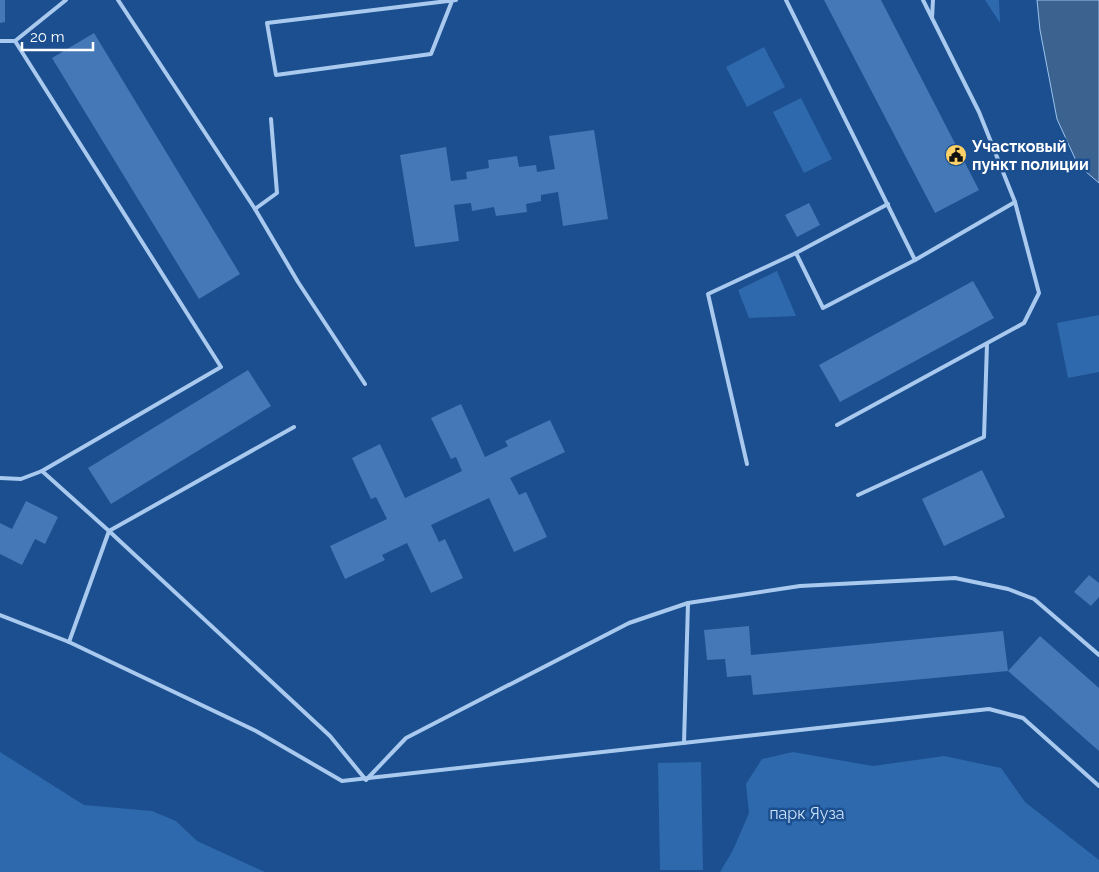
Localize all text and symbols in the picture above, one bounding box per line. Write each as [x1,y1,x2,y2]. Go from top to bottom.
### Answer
scale bar [22,20,94,52]
text: 20 m [30,28,65,46]
place label: Участковый пункт полиции [971,137,1089,174]
public building icon: Участковый пункт полиции [944,143,968,167]
park label: парк Яуза [769,804,845,823]

